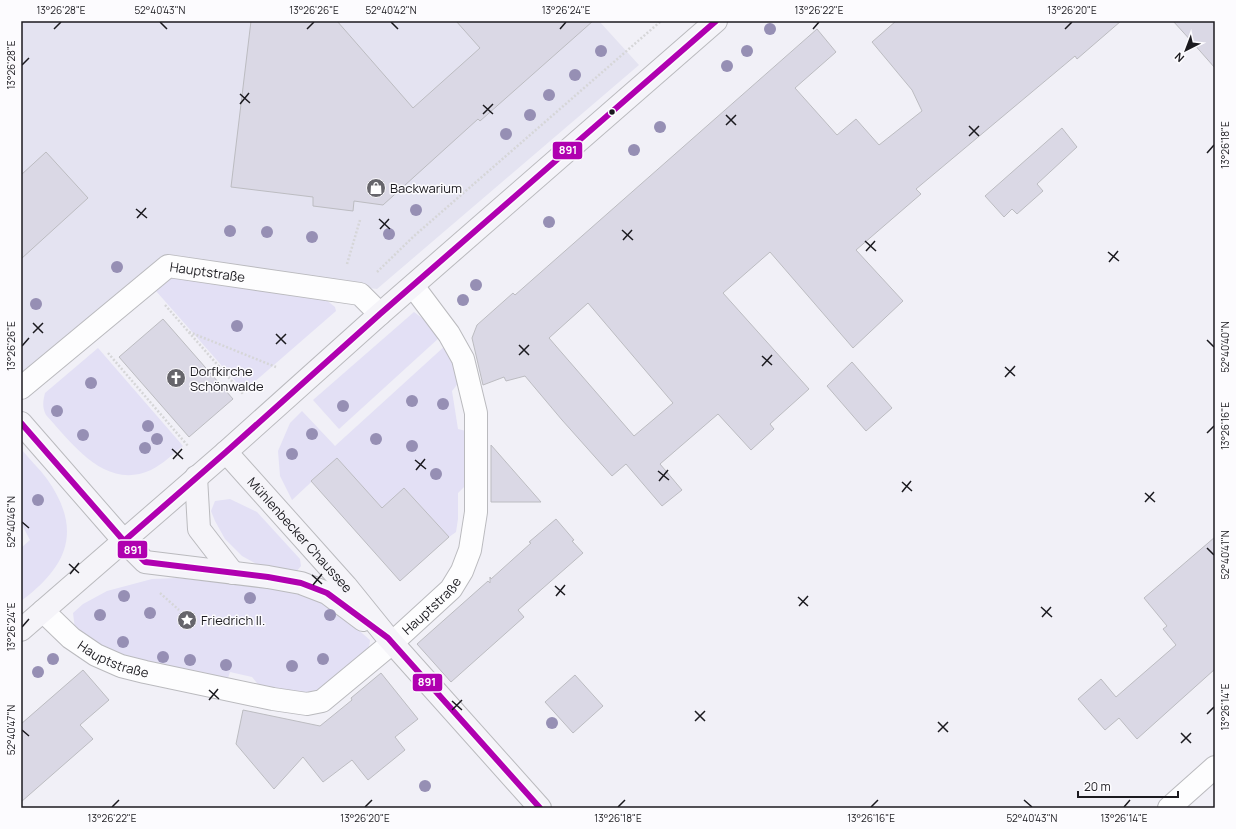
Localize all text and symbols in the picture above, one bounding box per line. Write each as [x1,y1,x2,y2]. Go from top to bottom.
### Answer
text: 13°26'28"E [36,3,86,17]
text: 52°40'43"N [135,3,186,17]
text: 13°26'26"E [289,3,339,17]
text: 52°40'42"N [366,3,417,17]
text: 13°26'24"E [542,3,591,17]
text: 13°26'22"E [795,3,844,17]
text: 13°26'20"E [1047,3,1097,17]
north arrow [1166,30,1206,70]
text: 13°26'28"E [4,40,18,90]
text: N [1171,50,1187,66]
unlabelled marker [607,107,617,117]
text: 13°26'18"E [1218,121,1232,169]
line badge: 891 [552,141,583,160]
text: 891 [559,142,577,157]
shop icon: Backwarium [365,177,387,199]
place label: Backwarium [390,179,462,197]
street label: Hauptstraße [169,257,247,286]
text: 13°26'26"E [4,321,18,371]
text: 52°40'40"N [1218,321,1232,373]
place label: Dorfkirche Schönwalde [190,362,264,395]
church icon: Dorfkirche Schönwalde [165,367,187,389]
text: 13°26'16"E [1218,402,1232,450]
street label: Mühlenbecker Chaussee [244,473,357,596]
text: 52°40'46"N [4,496,18,548]
text: 52°40'41"N [1218,530,1232,580]
line badge: 891 [117,540,148,559]
text: 891 [124,542,142,557]
street label: Hauptstraße [398,573,465,639]
text: 13°26'24"E [4,602,18,651]
place icon: Friedrich II. [176,609,198,631]
place label: Friedrich II. [201,611,265,629]
street label: Hauptstraße [74,636,151,682]
line badge: 891 [412,673,443,692]
text: 891 [418,674,436,689]
text: 13°26'14"E [1218,683,1232,731]
text: 52°40'47"N [4,705,18,755]
scale bar [1078,773,1178,799]
text: 20 m [1084,778,1111,795]
text: 13°26'22"E [88,811,137,825]
text: 13°26'20"E [340,811,390,825]
text: 13°26'18"E [594,811,642,825]
text: 13°26'16"E [847,811,895,825]
text: 52°40'43"N [1007,811,1058,825]
text: 13°26'14"E [1100,811,1148,825]

